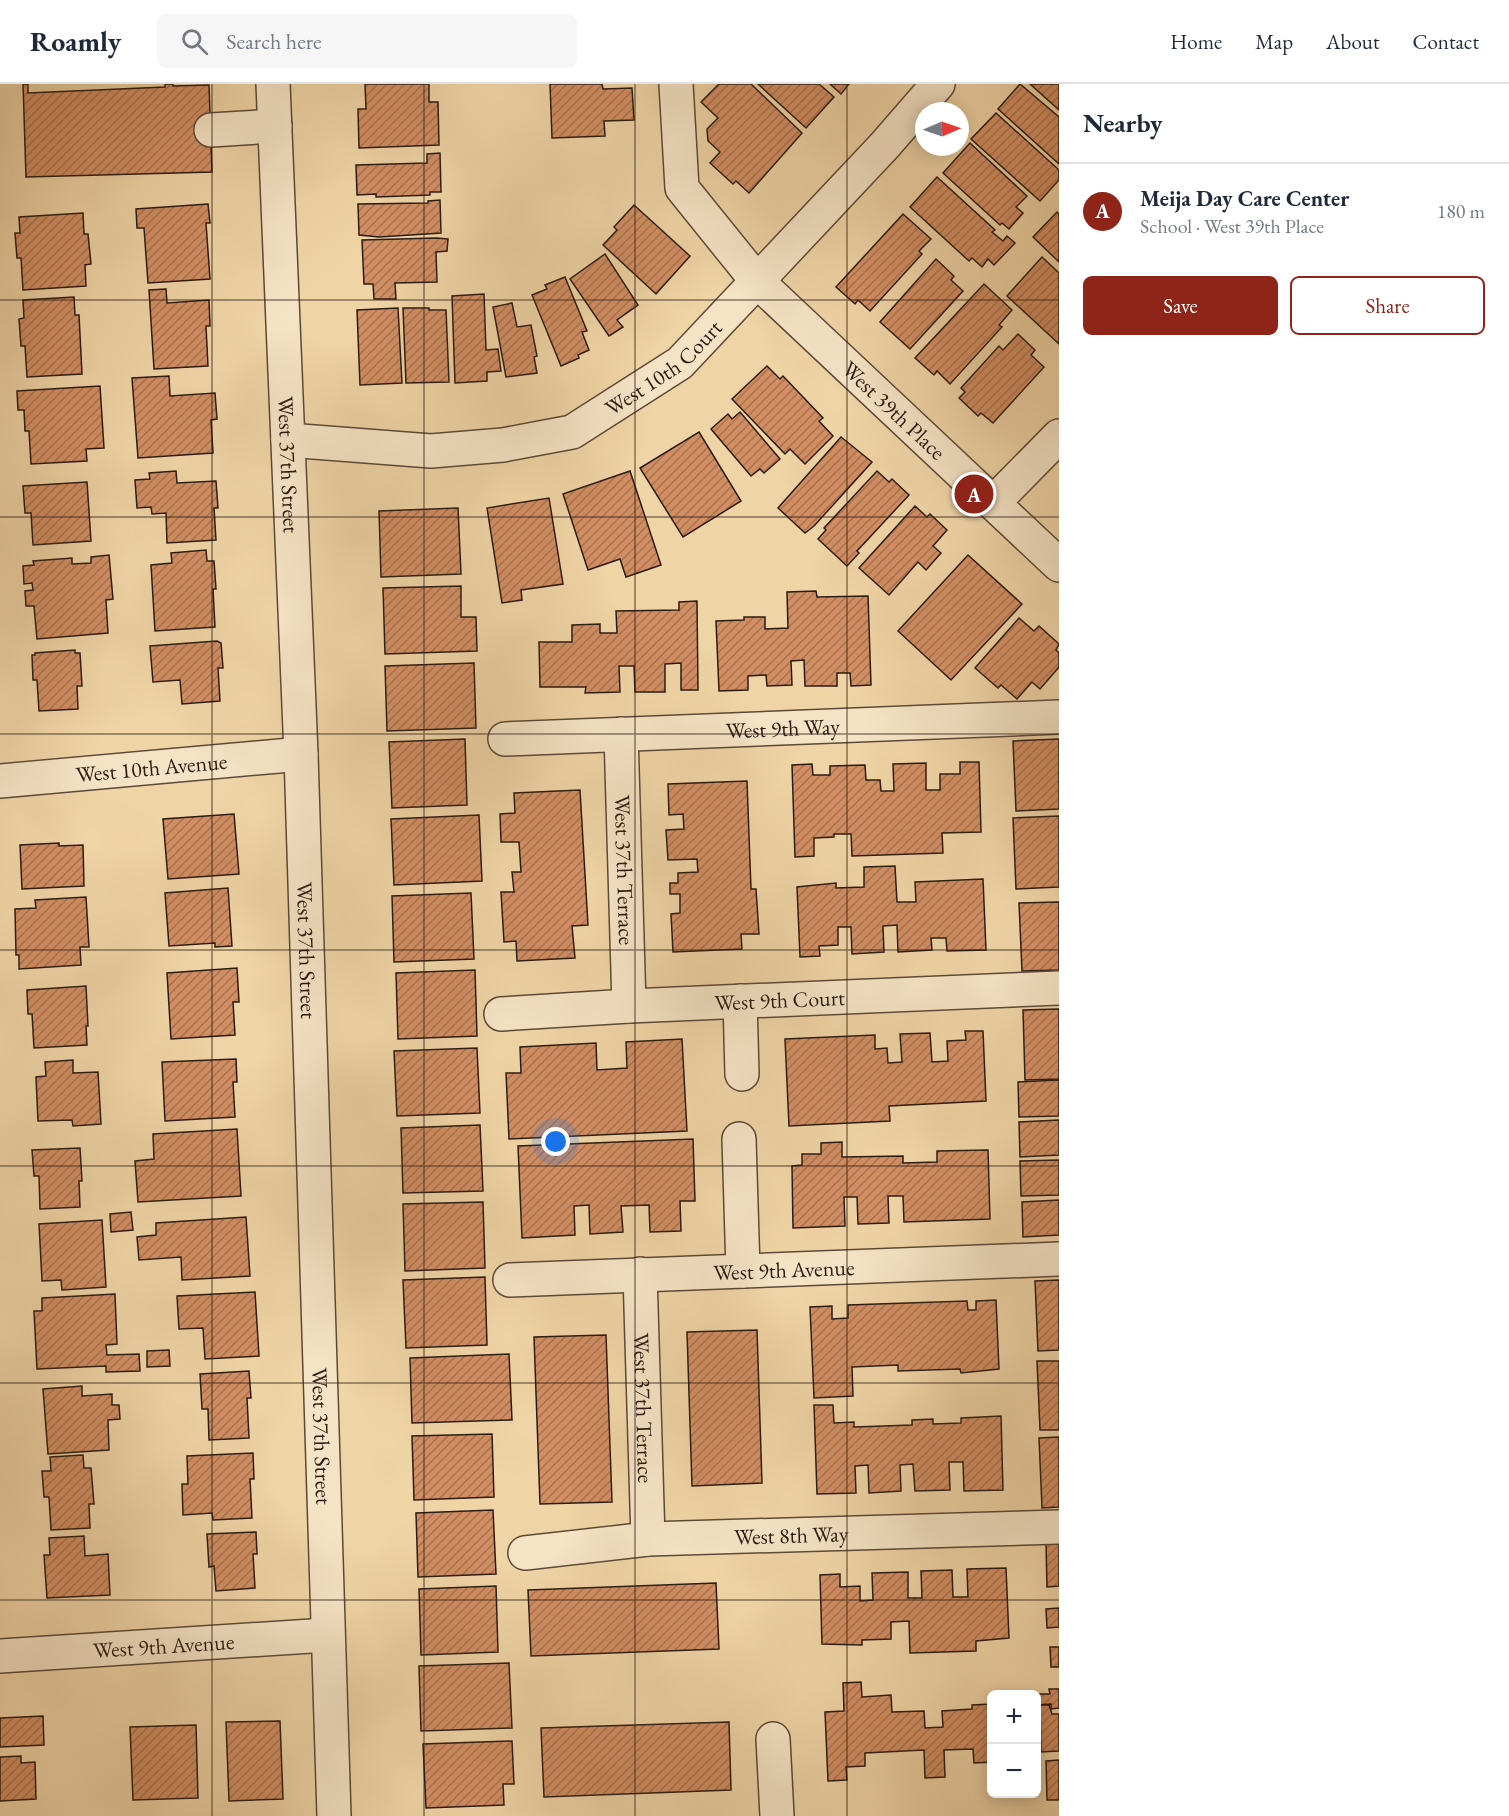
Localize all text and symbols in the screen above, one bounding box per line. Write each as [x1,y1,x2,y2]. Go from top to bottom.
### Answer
search box [157,14,577,68]
text: Roamly [30,23,121,59]
icon: search [178,25,211,58]
text: Search here [226,27,322,56]
text: Home [1170,28,1222,55]
text: Map [1255,28,1293,55]
text: About [1326,28,1379,55]
text: Contact [1412,28,1479,55]
north arrow [915,102,969,156]
text: Nearby [1083,106,1163,140]
text: Meija Day Care Center [1140,184,1349,213]
text: A [1095,198,1110,224]
text: 180 m [1437,198,1485,224]
text: School · West 39th Place [1140,213,1324,239]
button: Save [1083,276,1278,335]
button: Share [1290,276,1485,335]
street label: West 10th Court [599,313,728,422]
street label: West 39th Place [836,354,953,466]
street label: West 37th Street [272,396,306,534]
pin: A [954,472,994,516]
street label: West 9th Way [725,711,841,745]
street label: West 10th Avenue [74,746,229,789]
street label: West 37th Terrace [608,794,642,946]
street label: West 37th Street [290,881,324,1019]
street label: West 9th Court [714,982,846,1017]
your location [541,1127,570,1156]
street label: West 9th Avenue [713,1252,855,1287]
street label: West 37th Terrace [627,1332,661,1484]
street label: West 37th Street [306,1367,339,1505]
street label: West 8th Way [734,1519,849,1551]
street label: West 9th Avenue [92,1626,236,1664]
map controls [987,1690,1041,1798]
button: + [987,1690,1041,1744]
button: − [987,1744,1041,1798]

